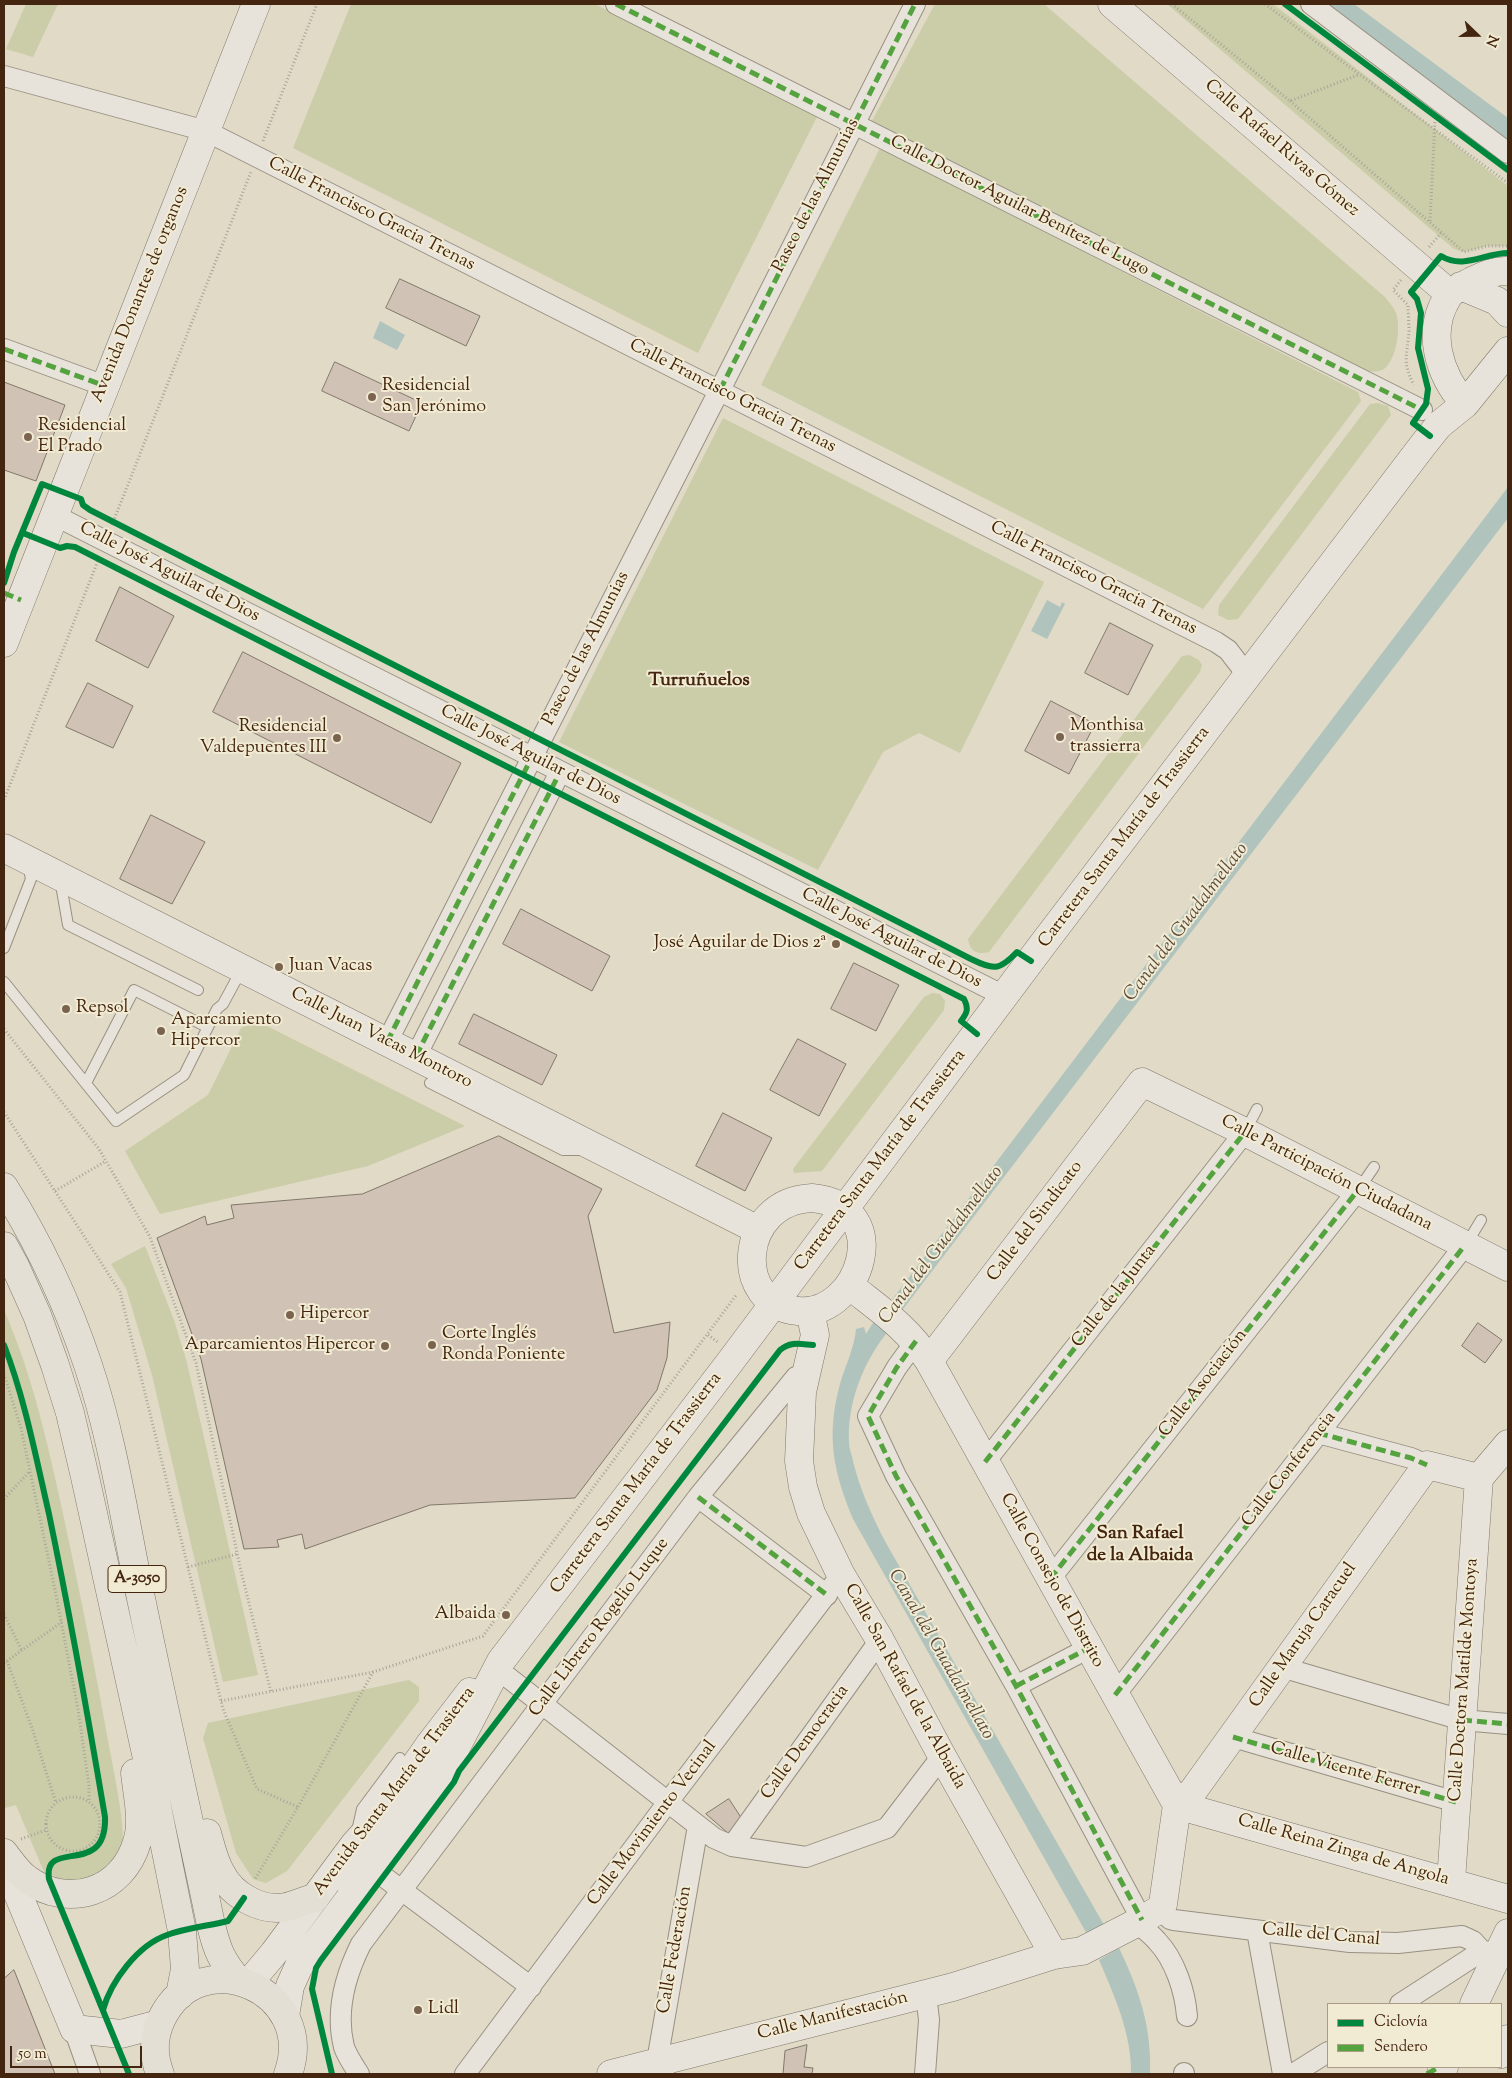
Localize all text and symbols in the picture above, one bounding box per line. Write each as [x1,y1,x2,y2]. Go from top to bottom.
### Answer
north arrow [1452,10,1502,60]
text: N [1480,32,1502,50]
street label: Calle Rafael Rivas Gómez [1199,76,1363,222]
street label: Paseo de las Almunias [769,116,865,276]
street label: Calle Doctor Aguilar Benítez de Lugo [886,132,1152,282]
street label: Calle Francisco Gracia Trenas [264,153,478,277]
street label: Avenida Donantes de organos [88,184,194,406]
street label: Calle Francisco Gracia Trenas [625,335,839,459]
place label: Residencial San Jerónimo [382,376,486,418]
marker: Residencial San Jerónimo [366,391,378,403]
place label: Residencial El Prado [38,416,126,458]
marker: Residencial El Prado [22,431,34,443]
street label: Calle Francisco Gracia Trenas [986,517,1200,641]
street label: Calle José Aguilar de Dios [75,518,263,628]
street label: Paseo de las Almunias [539,569,635,729]
district label: Turruñuelos [648,671,750,693]
street label: Calle José Aguilar de Dios [436,701,624,811]
place label: Monthisa trassierra [1070,716,1144,759]
place label: Residencial Valdepuentes III [200,717,327,760]
street label: Carretera Santa María de Trassierra [1035,723,1215,953]
marker: Monthisa trassierra [1054,731,1066,743]
marker: Residencial Valdepuentes III [331,732,343,744]
water label: Canal del Guadalmellato [1120,839,1254,1007]
street label: Calle José Aguilar de Dios [797,884,985,994]
place label: José Aguilar de Dios 2ª [654,933,826,955]
marker: José Aguilar de Dios 2ª [830,938,842,950]
place label: Juan Vacas [289,956,372,978]
marker: Juan Vacas [273,961,285,973]
street label: Calle Juan Vacas Montoro [287,984,475,1094]
place label: Repsol [76,998,128,1020]
marker: Repsol [60,1003,72,1015]
place label: Aparcamiento Hipercor [171,1010,281,1052]
marker: Aparcamiento Hipercor [155,1025,167,1037]
street label: Carretera Santa María de Trassierra [791,1046,971,1276]
street label: Calle Participación Ciudadana [1217,1111,1435,1237]
street label: Calle del Sindicato [984,1157,1088,1287]
water label: Canal del Guadalmellato [875,1162,1009,1330]
street label: Calle de la Junta [1068,1241,1162,1353]
place label: Hipercor [300,1304,369,1326]
marker: Hipercor [284,1309,296,1321]
place label: Corte Inglés Ronda Poniente [442,1324,565,1366]
street label: Calle Asociación [1155,1326,1253,1442]
place label: Aparcamientos Hipercor [185,1335,375,1357]
marker: Corte Inglés Ronda Poniente [426,1339,438,1351]
marker: Aparcamientos Hipercor [379,1340,391,1352]
street label: Carretera Santa María de Trassierra [547,1369,727,1599]
street label: Calle Conferencia [1238,1408,1342,1532]
street label: Calle Consejo de Distrito [994,1490,1108,1672]
district label: San Rafael de la Albaida [1087,1524,1193,1568]
street label: Calle Librero Rogelio Luque [526,1534,674,1722]
street label: Calle Doctora Matilde Montoya [1446,1558,1484,1802]
street label: Calle Maruja Caracuel [1246,1559,1362,1713]
road number: A-3050 [108,1566,166,1592]
water label: Canal del Guadalmellato [882,1566,998,1744]
street label: Calle San Rafael de la Albaida [838,1581,970,1793]
place label: Albaida [435,1604,496,1626]
marker: Albaida [500,1609,512,1621]
street label: Calle Democracia [757,1682,855,1804]
street label: Avenida Santa María de Trasierra [309,1683,481,1901]
street label: Calle Movimiento Vecinal [584,1737,722,1911]
street label: Calle Vicente Ferrer [1267,1738,1423,1802]
street label: Calle Reina Zinga de Angola [1235,1810,1451,1892]
street label: Calle Federación [654,1884,698,2016]
street label: Calle del Canal [1261,1920,1381,1952]
street label: Calle Manifestación [755,1988,911,2046]
place label: Lidl [428,1999,459,2021]
legend [1327,2003,1502,2068]
marker: Lidl [412,2004,424,2016]
text: Ciclovía [1374,2012,1428,2033]
scale bar [12,2036,145,2068]
text: Sendero [1374,2037,1428,2058]
text: 50 m [18,2044,47,2065]

